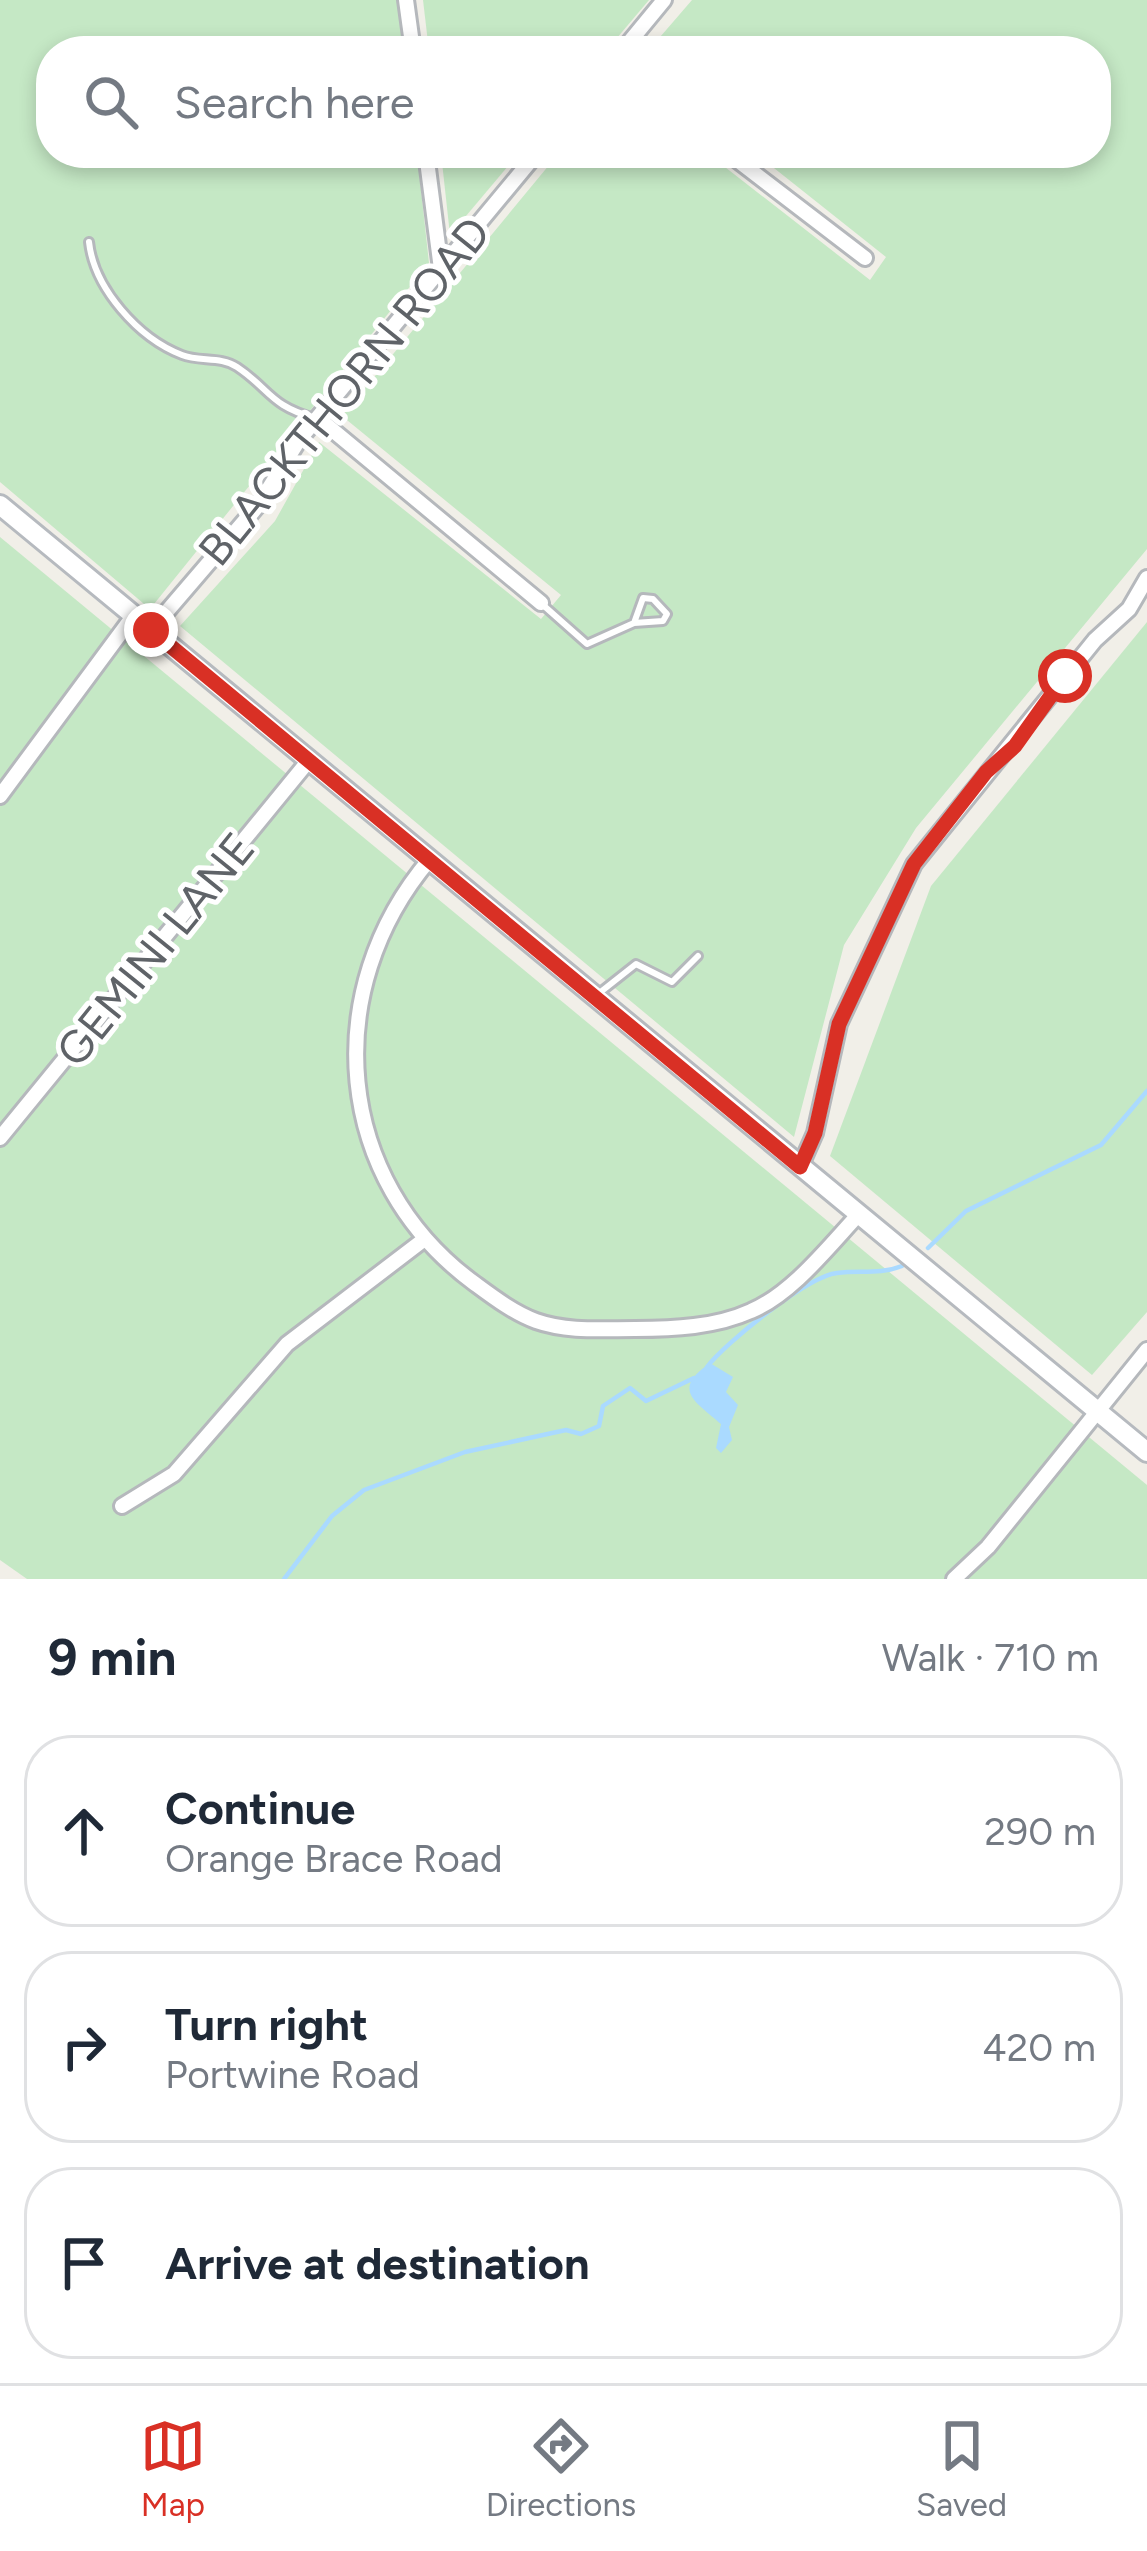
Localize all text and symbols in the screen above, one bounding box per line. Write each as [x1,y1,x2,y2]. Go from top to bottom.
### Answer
search box [36,36,1111,168]
icon: search [78,69,144,135]
text: Search here [174,75,414,129]
street label: BLACKTHORN ROAD [187,206,501,576]
route end [124,603,178,657]
route start [1038,649,1092,703]
street label: GEMINI LANE [44,821,266,1077]
text: 9 min [48,1627,177,1688]
text: Walk · 710 m [882,1634,1099,1681]
text: Continue [165,1781,355,1835]
icon: ahead [51,1798,117,1864]
text: 290 m [984,1808,1096,1855]
text: Orange Brace Road [165,1835,503,1882]
text: Turn right [165,1997,368,2051]
icon: right [51,2014,117,2080]
text: 420 m [982,2024,1096,2071]
text: Portwine Road [165,2051,420,2098]
icon: arrive [51,2230,117,2296]
text: Arrive at destination [165,2236,589,2290]
tab: Map [140,2413,206,2524]
tab: Directions [486,2413,636,2524]
tab: Saved [916,2413,1007,2524]

